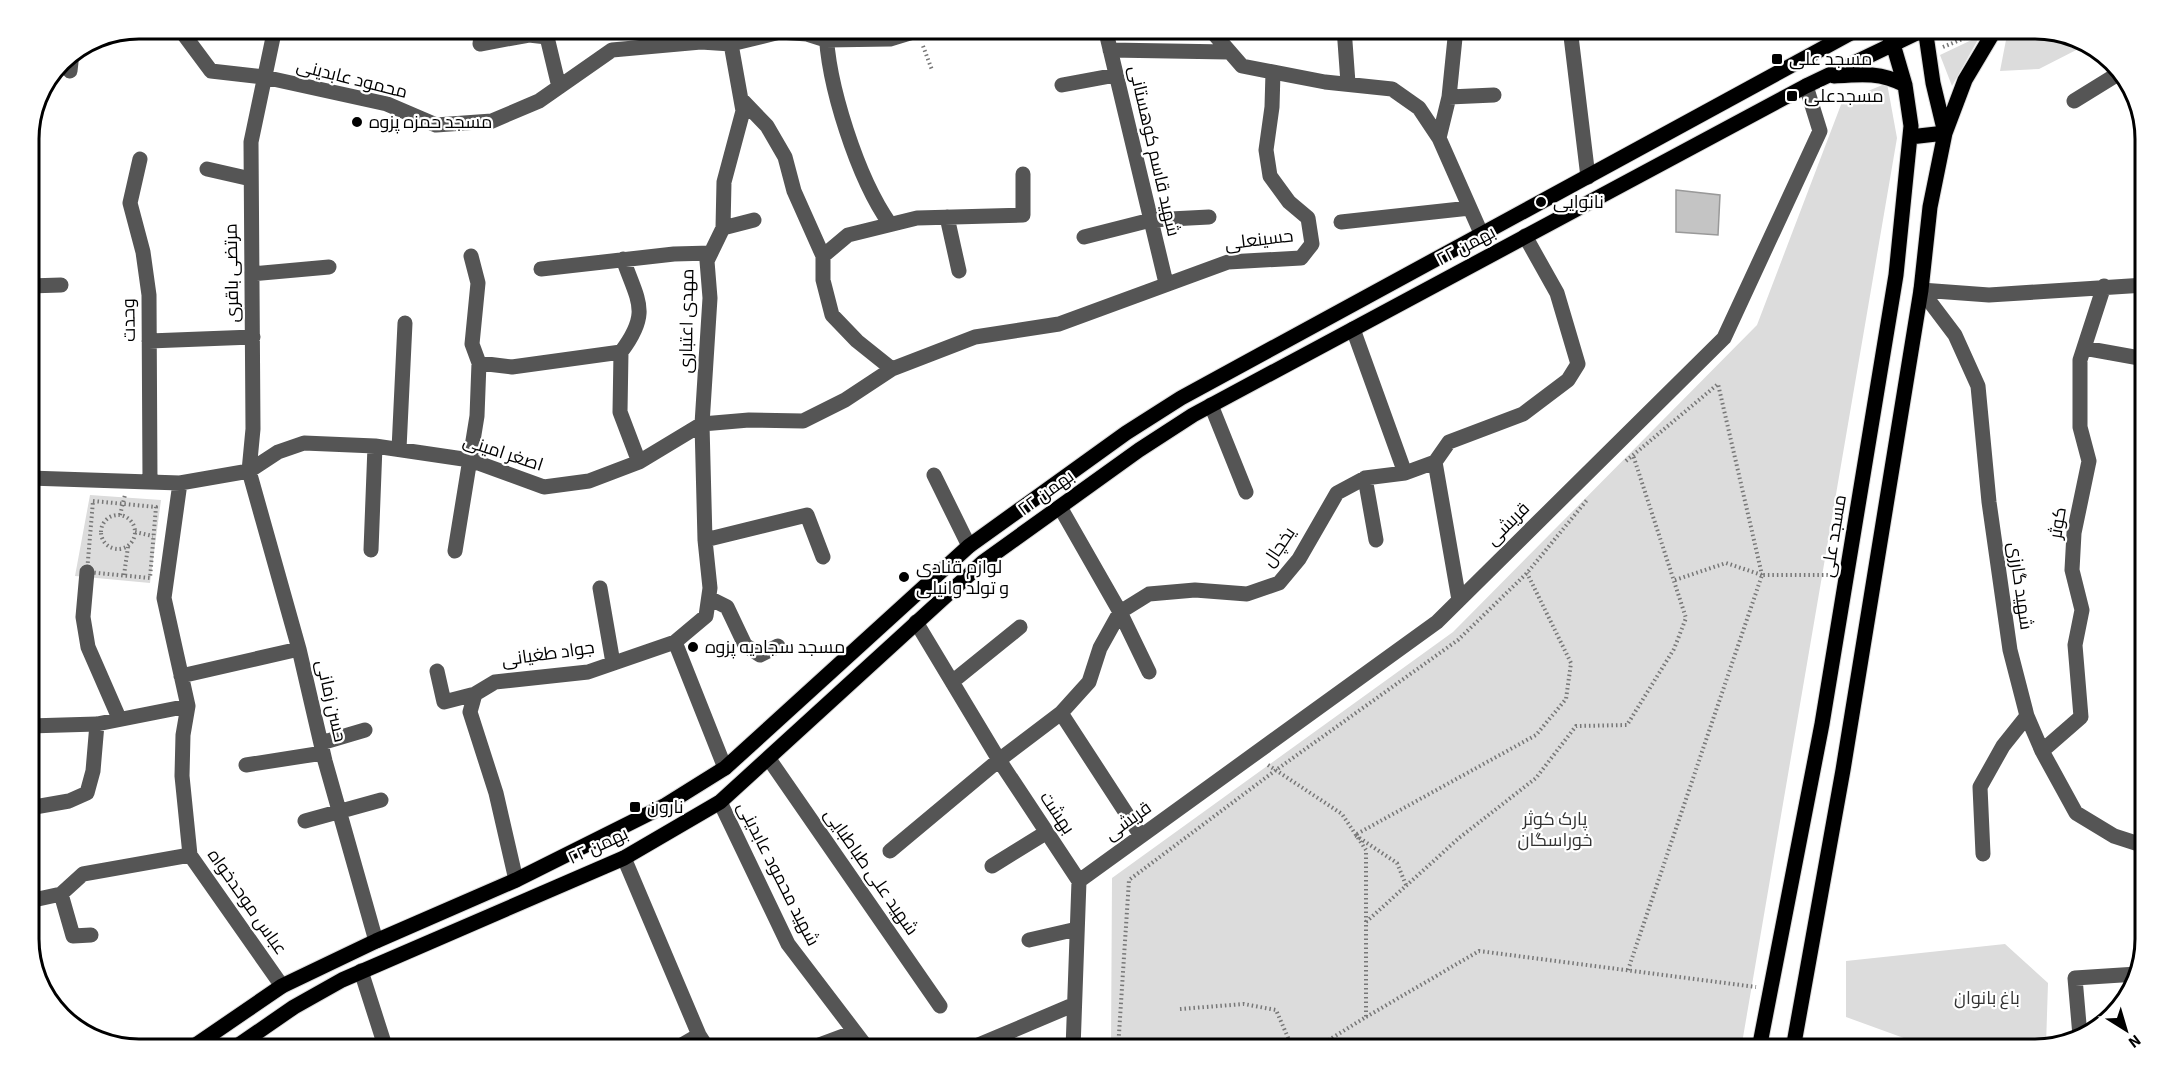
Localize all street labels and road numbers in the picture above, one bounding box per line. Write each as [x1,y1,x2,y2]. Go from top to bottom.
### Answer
street label: محمود عابدینی [294,53,410,105]
street label: شهید قاسم کوهستانی [1122,63,1186,239]
street label: ۲۲ بهمن [1432,220,1500,272]
street label: مرتضی باقری [219,223,245,323]
street label: حسینعلی [1223,223,1295,257]
street label: مهدی اعتباری [674,268,700,374]
street label: وحدت [116,298,142,342]
street label: اصغر امینی [460,428,546,478]
street label: ۲۲ بهمن [1013,464,1079,522]
street label: مسجد علی [1815,493,1853,579]
street label: قریشی [1481,497,1535,551]
street label: کوثر [2043,505,2073,542]
street label: یخچال [1256,522,1302,572]
street label: شهید گارزی [2001,541,2039,631]
street label: جواد طغیانی [500,635,596,673]
street label: حسن زمانی [309,657,353,745]
street label: بهشت [1034,787,1080,839]
street label: قریشی [1099,795,1157,847]
street label: شهید محمود عابدینی [731,798,825,950]
street label: شهید علی طباطبایی [818,804,924,940]
street label: ۲۲ بهمن [564,821,632,871]
street label: عباس موحدخواه [201,844,293,960]

